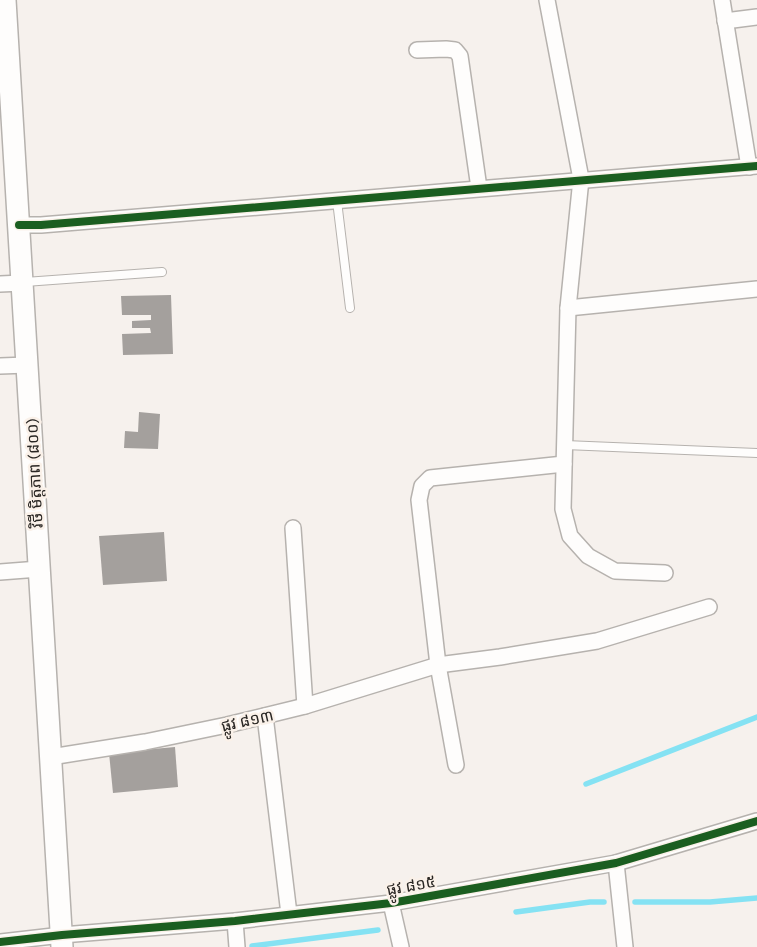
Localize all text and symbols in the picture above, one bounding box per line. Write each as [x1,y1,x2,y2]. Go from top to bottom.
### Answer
street label: វិថី មិត្តភាព (៨០០) [21,417,47,529]
street label: ផ្លូវ ៨១៣ [219,705,276,740]
street label: ផ្លូវ ៨១៥ [385,872,438,904]

